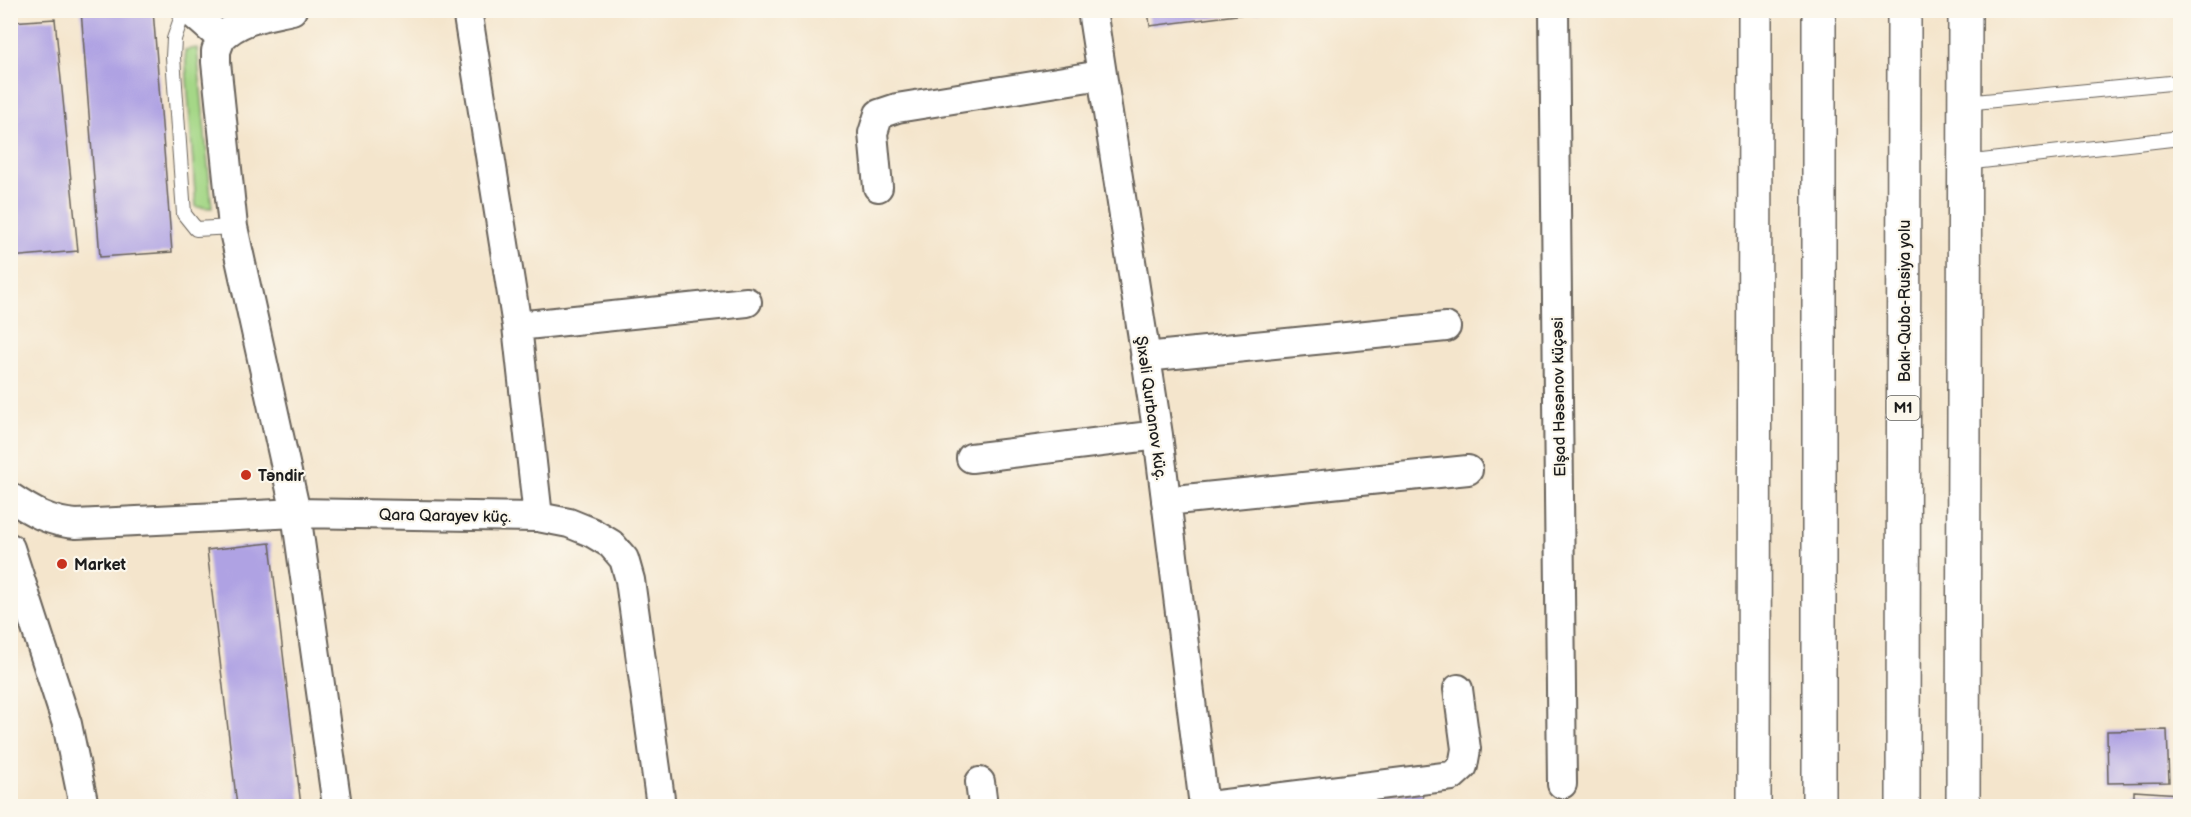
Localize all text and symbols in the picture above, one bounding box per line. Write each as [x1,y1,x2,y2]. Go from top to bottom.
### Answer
street label: Bakı-Quba-Rusiya yolu [1896,220,1915,382]
street label: Elşad Həsənov küçəsi [1549,317,1570,477]
street label: Şıxəli Qurbanov küç. [1131,335,1170,482]
road number: M1 [1886,396,1920,420]
place label: Təndir [258,467,305,486]
marker: Təndir [239,468,253,482]
street label: Qara Qarayev küç. [379,506,511,527]
place label: Market [74,556,127,575]
marker: Market [55,557,69,571]

